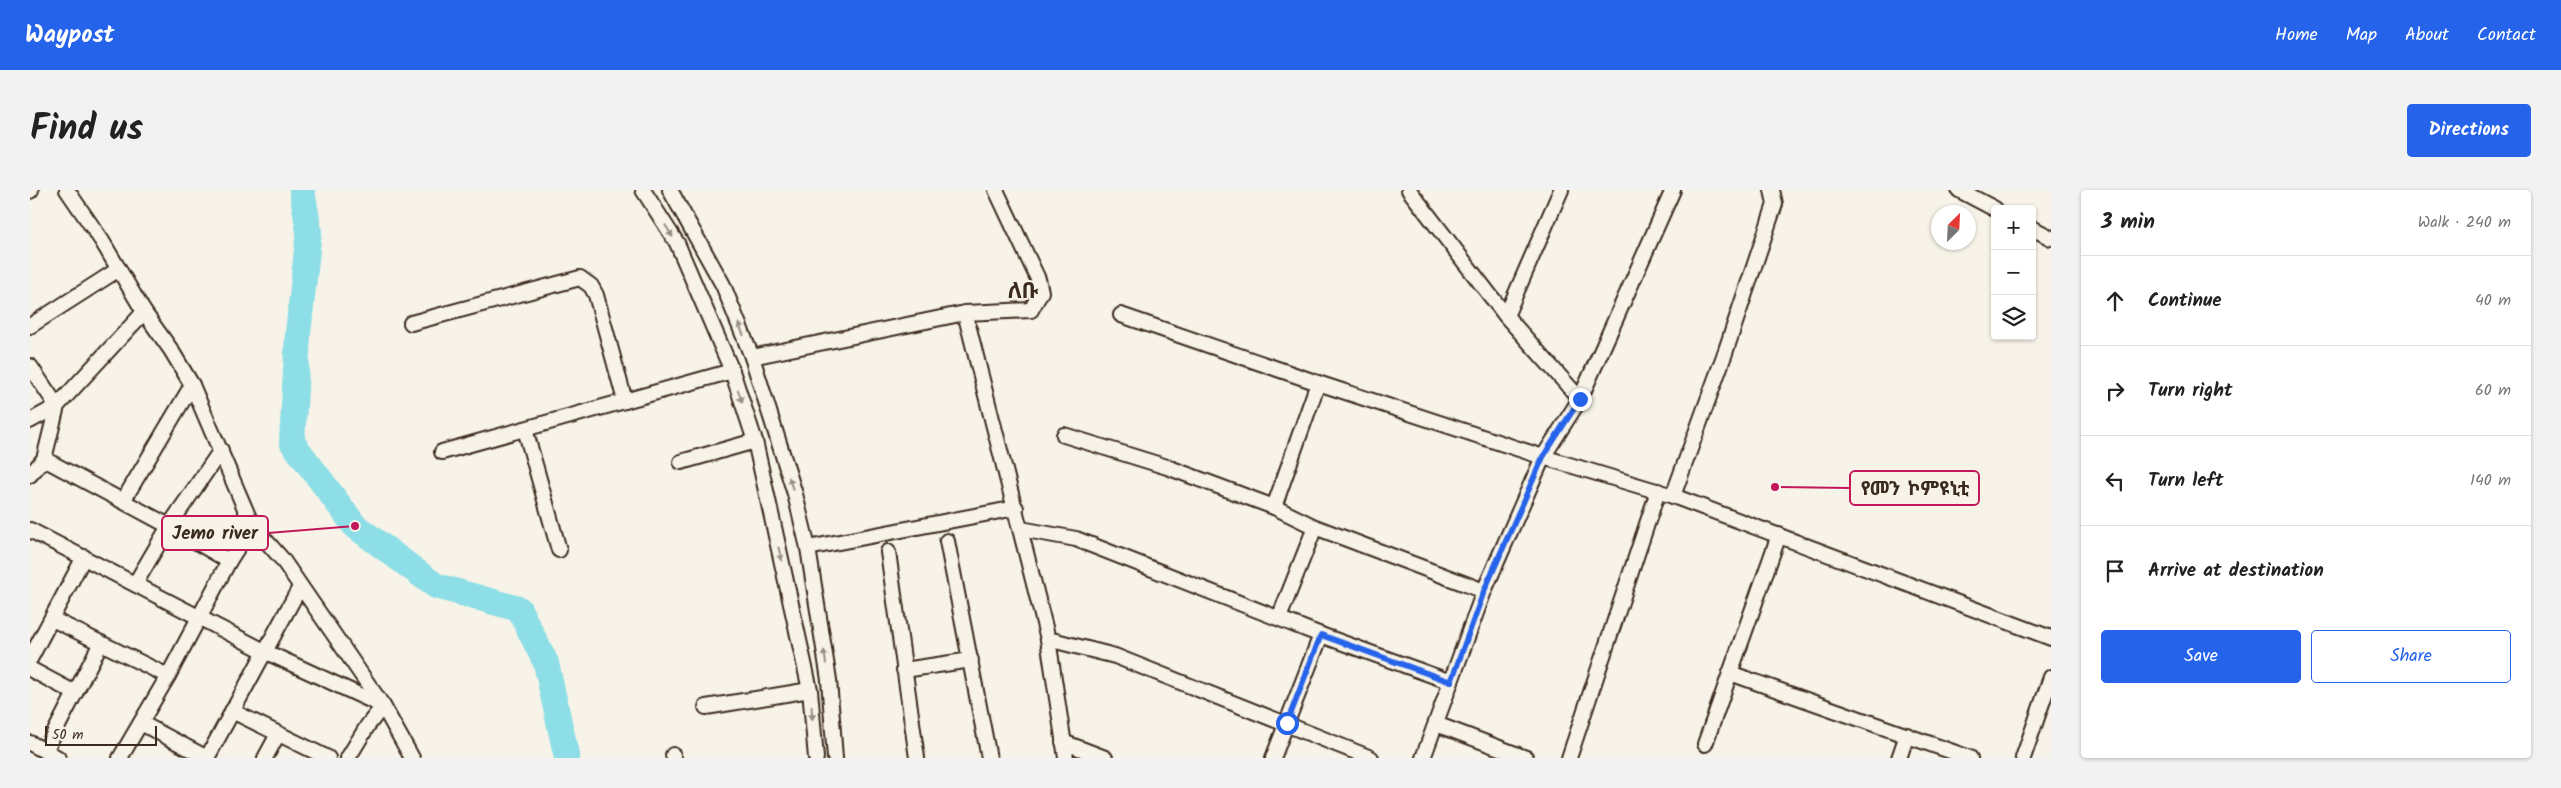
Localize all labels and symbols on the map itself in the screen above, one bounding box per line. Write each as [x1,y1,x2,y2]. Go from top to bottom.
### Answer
north arrow [1931,205,1976,250]
one-way arrow [665,225,674,238]
district label: ለቡ [1008,275,1039,310]
one-way arrow [737,321,745,336]
route end [1569,388,1592,411]
one-way arrow [737,389,745,404]
callout: የመን ኮምዩኒቲ [1850,471,1979,505]
text: የመን ኮምዩኒቲ [1861,475,1970,505]
one-way arrow [787,476,795,491]
callout: Jemo river [162,516,268,550]
text: Jemo river [172,519,259,549]
one-way arrow [776,546,784,561]
one-way arrow [821,649,829,665]
one-way arrow [809,705,817,721]
route start [1276,712,1299,735]
scale bar [45,723,158,746]

